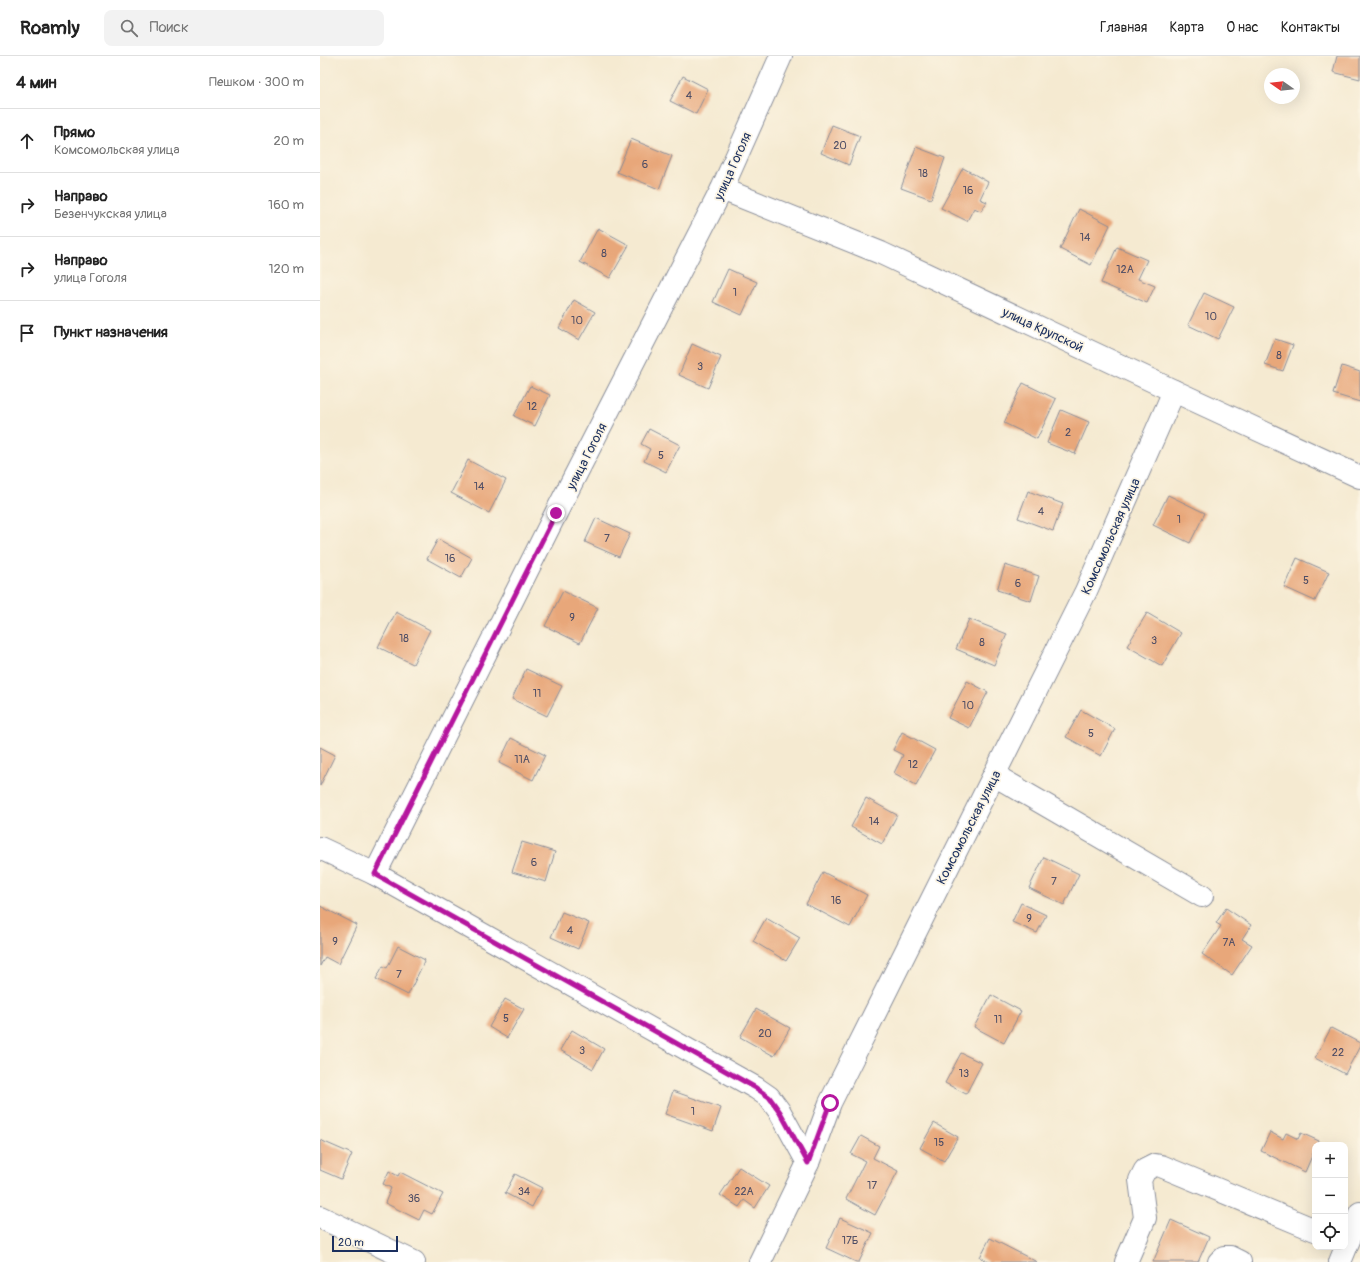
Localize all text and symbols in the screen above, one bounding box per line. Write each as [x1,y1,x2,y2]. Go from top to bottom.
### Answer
search box [104,10,384,46]
text: Roamly [20,16,80,40]
icon: search [118,17,140,39]
text: Поиск [150,18,189,37]
text: Главная [1100,19,1147,36]
text: Карта [1169,19,1204,36]
text: О нас [1226,19,1259,36]
text: Контакты [1281,19,1340,36]
north arrow [1264,68,1300,104]
text: 4 мин [16,72,57,93]
text: Пешком · 300 m [209,74,304,90]
house number: 4 [686,89,693,102]
text: Прямо [54,123,95,142]
icon: ahead [16,130,38,152]
street label: улица Гоголя [710,130,755,204]
text: 20 m [273,133,304,149]
house number: 20 [833,139,847,152]
text: Комсомольская улица [54,142,180,158]
house number: 6 [642,158,648,171]
house number: 18 [918,167,928,180]
house number: 16 [963,184,973,197]
text: Направо [54,187,108,206]
icon: right [16,194,38,216]
text: 160 m [268,197,304,213]
text: Безенчукская улица [54,206,167,222]
house number: 14 [1080,231,1091,244]
house number: 8 [601,247,607,260]
text: Направо [54,251,108,270]
icon: right [16,258,38,280]
text: 120 m [268,261,304,277]
house number: 12А [1116,263,1134,276]
text: улица Гоголя [54,270,127,286]
house number: 1 [733,286,737,299]
street label: улица Крупской [999,304,1086,356]
house number: 10 [1205,310,1217,323]
house number: 10 [571,314,583,327]
icon: arrive [16,322,38,344]
text: Пункт назначения [54,323,168,342]
house number: 8 [1276,349,1282,362]
house number: 3 [697,360,703,373]
house number: 12 [527,400,537,413]
street label: улица Гоголя [563,420,611,493]
house number: 2 [1065,426,1071,439]
house number: 5 [658,449,664,462]
street label: Комсомольская улица [1078,476,1144,597]
house number: 14 [474,480,485,493]
route end [547,504,565,522]
house number: 4 [1038,505,1045,518]
house number: 1 [1177,513,1181,526]
house number: 7 [604,532,610,545]
house number: 16 [445,552,455,565]
house number: 5 [1303,574,1309,587]
house number: 6 [1015,577,1021,590]
house number: 9 [569,611,575,624]
house number: 18 [399,632,409,645]
house number: 3 [1151,634,1157,647]
house number: 8 [979,636,985,649]
house number: 11 [533,687,541,700]
house number: 10 [962,699,974,712]
house number: 5 [1088,727,1094,740]
house number: 11А [514,753,530,766]
house number: 12 [908,758,918,771]
street label: Комсомольская улица [933,768,1005,887]
house number: 14 [869,815,880,828]
house number: 6 [531,856,537,869]
house number: 7 [1051,875,1057,888]
house number: 16 [831,894,841,907]
house number: 9 [1026,912,1032,925]
house number: 4 [567,924,574,937]
house number: 9 [332,935,338,948]
house number: 7А [1223,936,1235,949]
house number: 7 [396,968,402,981]
house number: 5 [503,1012,509,1025]
house number: 11 [994,1013,1002,1026]
house number: 20 [758,1027,772,1040]
house number: 3 [579,1044,585,1057]
house number: 22 [1332,1046,1344,1059]
house number: 13 [959,1067,969,1080]
route start [821,1094,839,1112]
house number: 1 [691,1105,695,1118]
house number: 15 [934,1136,944,1149]
map controls [1312,1142,1348,1250]
button: + [1312,1142,1348,1178]
button: − [1312,1178,1348,1214]
house number: 17 [867,1179,877,1192]
house number: 34 [518,1185,531,1198]
house number: 22А [734,1185,754,1198]
house number: 36 [408,1192,420,1205]
button: locate [1312,1214,1348,1250]
scale bar [332,1234,398,1253]
house number: 17Б [842,1234,858,1247]
text: 20 m [338,1236,364,1249]

